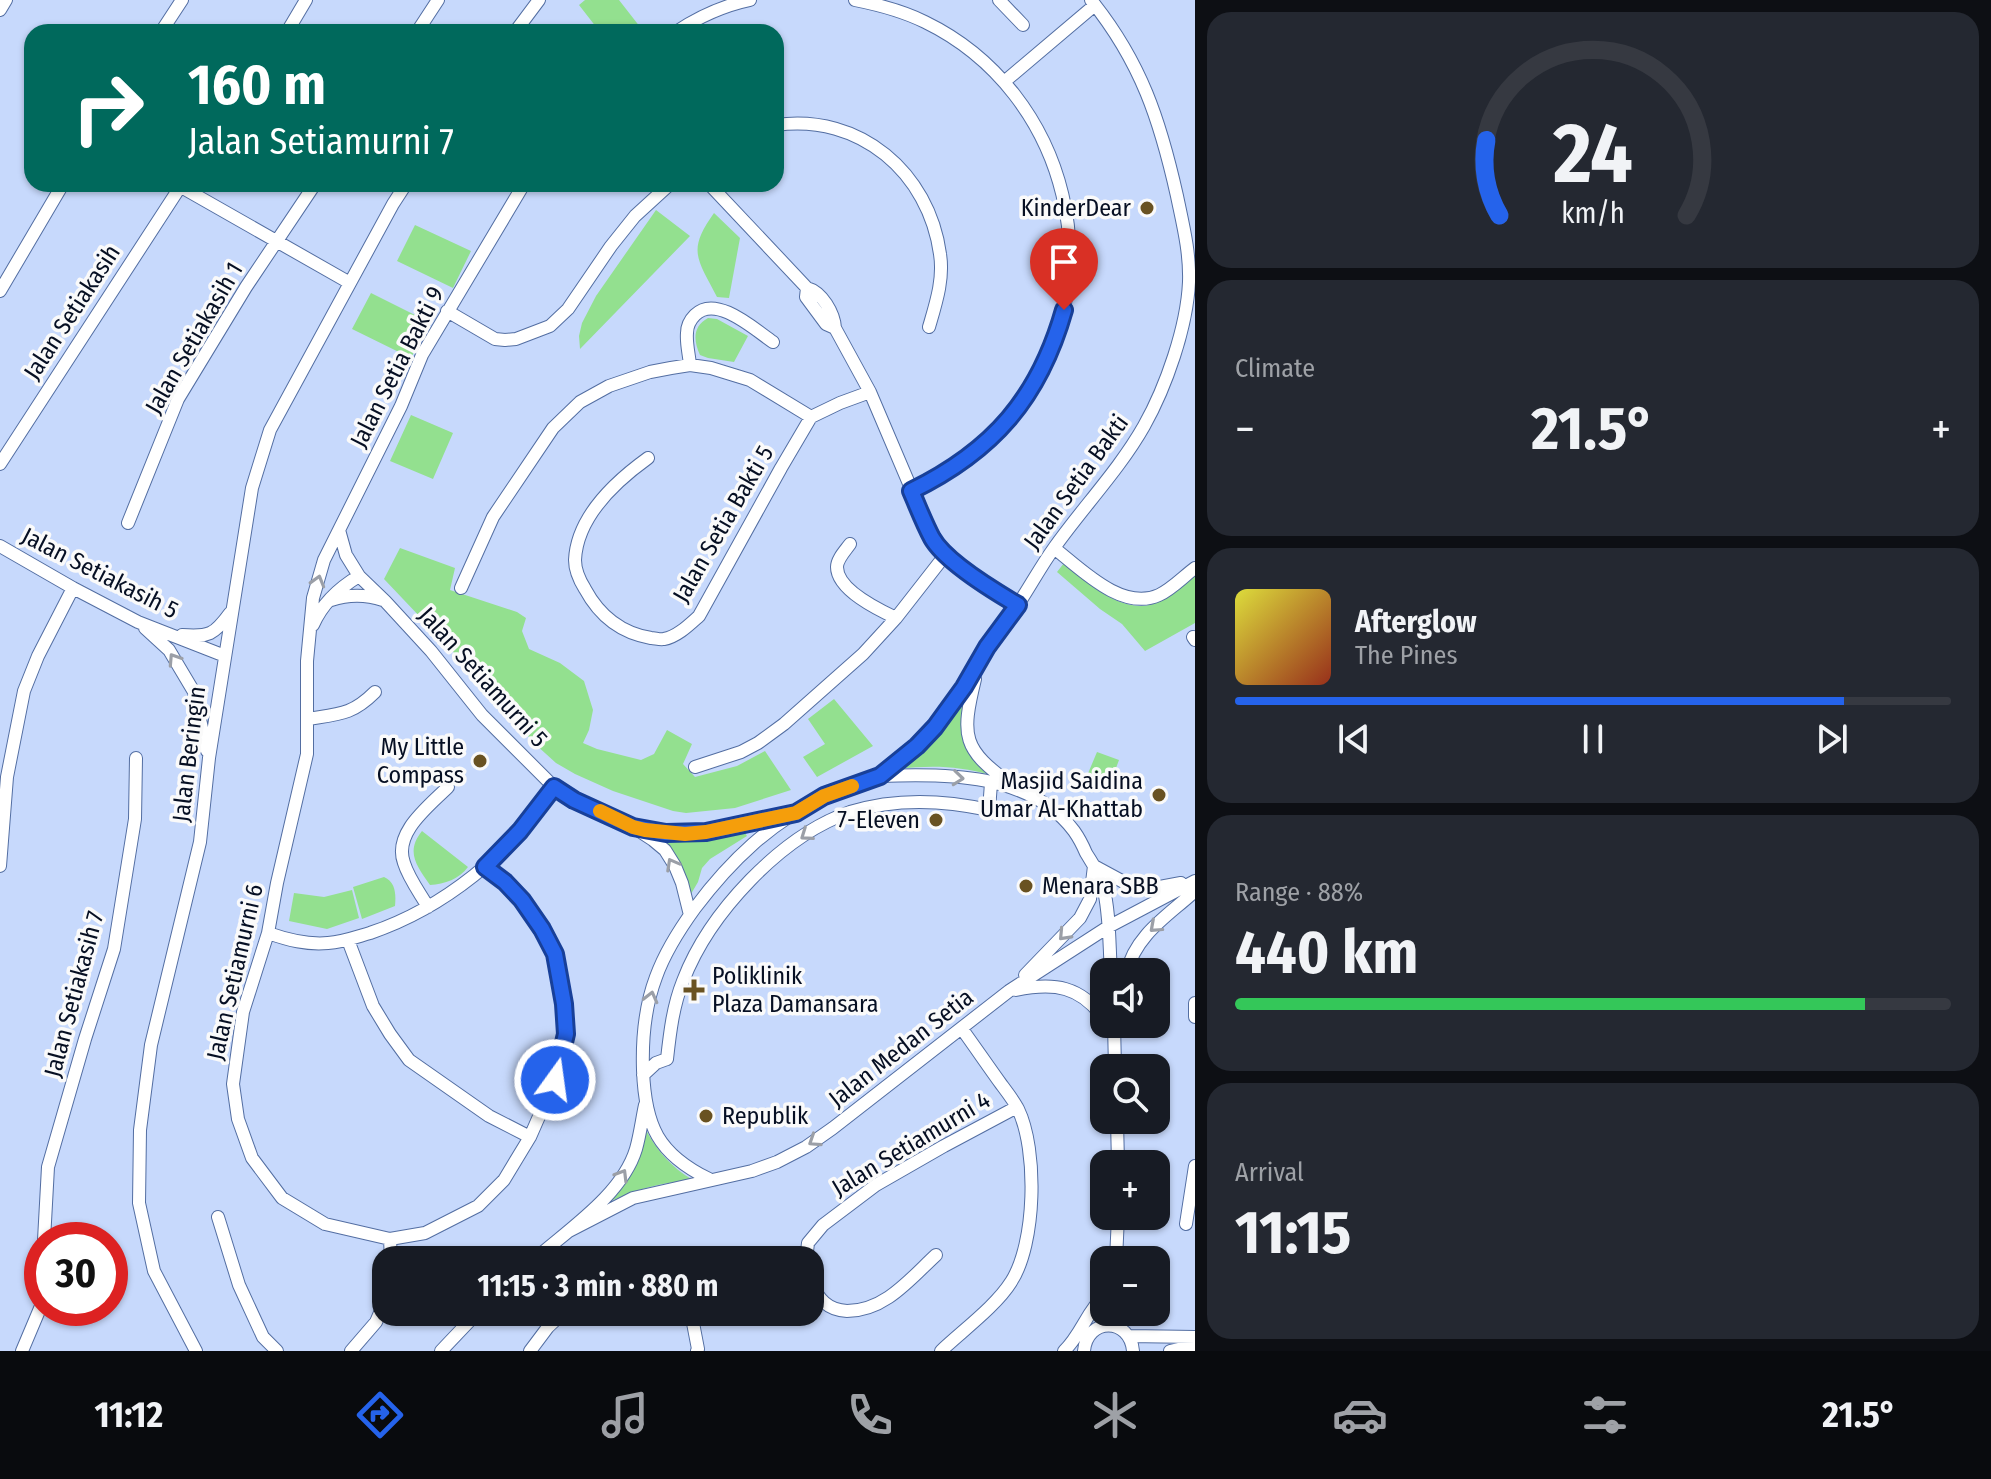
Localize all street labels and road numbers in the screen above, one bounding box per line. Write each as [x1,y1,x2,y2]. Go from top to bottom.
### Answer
street label: Jalan Setiakasih [18,239,126,385]
street label: Jalan Setiakasih 1 [139,257,249,419]
street label: Jalan Setia Bakti 9 [344,282,450,452]
street label: Jalan Setia Bakti [1018,409,1134,555]
street label: Jalan Setia Bakti 5 [667,441,779,607]
street label: Jalan Setiakasih 5 [17,522,183,624]
street label: Jalan Setiamurni 5 [413,601,553,753]
street label: Jalan Beringin [167,685,211,823]
street label: Jalan Setiamurni 6 [201,881,269,1063]
street label: Jalan Setiakasih 7 [38,908,110,1080]
street label: Jalan Medan Setia [823,983,979,1113]
street label: Jalan Setiamurni 4 [827,1086,995,1202]

